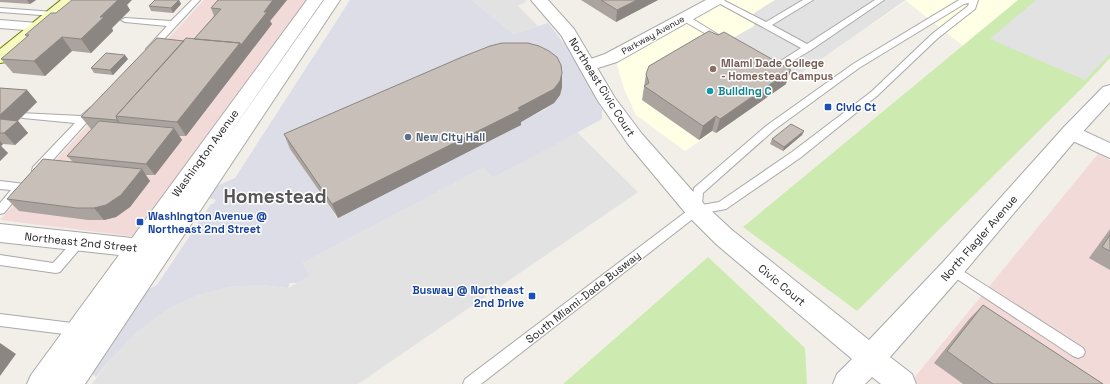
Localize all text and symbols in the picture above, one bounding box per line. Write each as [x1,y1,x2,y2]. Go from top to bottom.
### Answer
street label: Parkway Avenue [619,13,687,57]
street label: Northeast Civic Court [566,35,638,139]
place label: Miami Dade College - Homestead Campus [721,56,833,83]
marker: Miami Dade College - Homestead Campus [708,64,718,74]
place label: Building C [718,84,772,98]
marker: Building C [705,86,715,96]
place label: Civic Ct [836,100,876,114]
marker: Civic Ct [823,102,833,112]
street label: Washington Avenue [169,107,241,199]
place label: New City Hall [416,130,485,144]
marker: New City Hall [403,132,413,142]
district label: Homestead [223,184,327,209]
street label: North Flagler Avenue [938,192,1020,284]
place label: Washington Avenue @ Northeast 2nd Street [148,209,267,236]
marker: Washington Avenue @ Northeast 2nd Street [135,217,145,227]
street label: Northeast 2nd Street [24,229,138,255]
street label: South Miami-Dade Busway [523,248,643,346]
street label: Civic Court [755,261,809,309]
place label: Busway @ Northeast 2nd Drive [412,283,524,310]
marker: Busway @ Northeast 2nd Drive [527,291,537,301]

